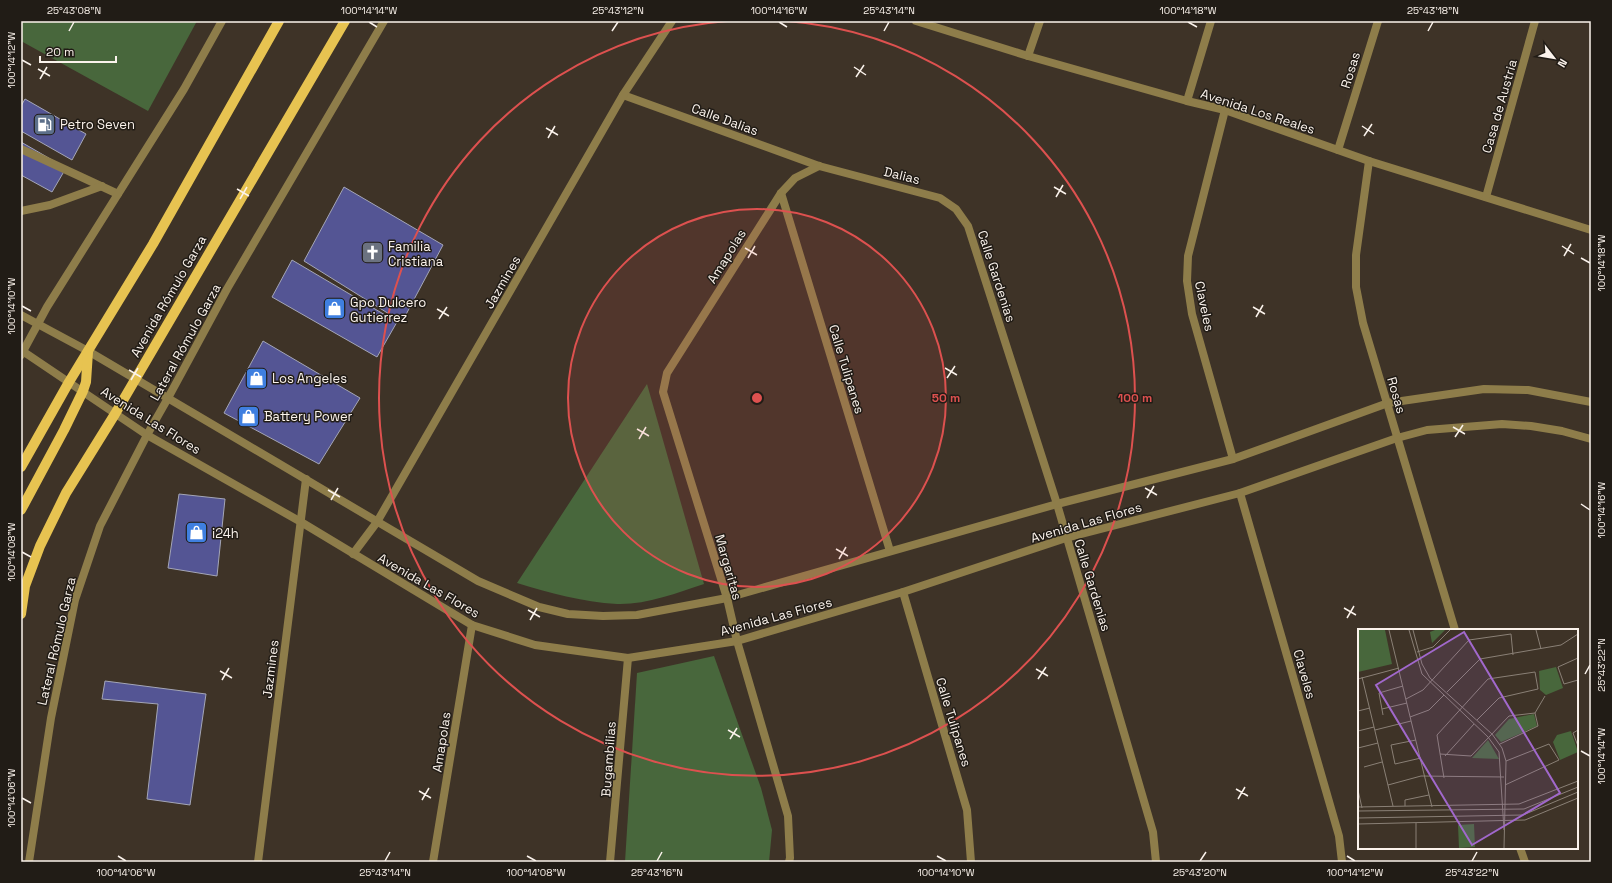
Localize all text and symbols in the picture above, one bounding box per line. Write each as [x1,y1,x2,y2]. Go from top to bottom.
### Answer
text: 25°43'08"N [47,4,101,17]
text: 100°14'14"W [341,4,397,17]
text: 25°43'12"N [592,4,644,17]
text: 100°14'16"W [751,4,808,17]
text: 25°43'14"N [863,4,915,17]
text: 100°14'18"W [1160,4,1217,17]
text: 25°43'18"N [1407,4,1459,17]
text: 100°14'12"W [5,31,18,88]
scale bar [40,38,116,64]
north arrow [1534,38,1574,78]
text: 20 m [46,44,74,60]
street label: Rosas [1337,50,1364,90]
text: N [1555,56,1570,70]
street label: Casa de Austria [1478,57,1521,155]
street label: Avenida Los Reales [1199,85,1317,138]
street label: Calle Dalias [689,100,761,139]
fuel station icon: Petro Seven [31,111,57,137]
place label: Petro Seven [60,116,135,133]
street label: Dalias [882,163,922,188]
street label: Amapolas [703,226,750,287]
street label: Calle Gardenias [974,228,1019,324]
street label: Avenida Rómulo Garza [127,232,210,360]
text: 100°14'18"W [1595,234,1608,291]
place label: Familia Cristiana [388,238,444,270]
church icon: Familia Cristiana [360,240,386,266]
street label: Jazmines [480,253,524,312]
text: 100°14'10"W [5,277,18,334]
street label: Claveles [1191,279,1218,333]
street label: Lateral Rómulo Garza [146,280,225,404]
place label: Gpo Dulcero Gutierrez [350,294,426,326]
shop icon: Gpo Dulcero Gutierrez [322,296,348,322]
street label: Calle Tulipanes [825,323,868,416]
shop icon: Los Angeles [244,365,270,391]
place label: Los Angeles [272,370,347,387]
street label: Rosas [1383,375,1410,416]
street label: Avenida Las Flores [98,383,204,458]
text: 50 m [932,390,960,406]
text: 100 m [1118,390,1152,406]
centre of rings [750,391,764,405]
shop icon: Battery Power [236,403,262,429]
place label: Battery Power [264,408,353,425]
text: 100°14'16"W [1595,481,1608,538]
street label: Avenida Las Flores [1029,498,1144,546]
shop icon: i24h [184,520,210,546]
text: 100°14'08"W [5,522,18,582]
place label: i24h [212,525,239,542]
street label: Margaritas [711,532,746,602]
street label: Calle Gardenias [1070,537,1115,633]
street label: Avenida Las Flores [375,549,483,622]
street label: Lateral Rómulo Garza [33,575,80,707]
street label: Avenida Las Flores [718,593,834,640]
inset map [1358,629,1578,849]
text: 25°43'22"N [1595,638,1608,692]
street label: Jazmines [258,639,283,699]
street label: Claveles [1289,647,1320,701]
street label: Calle Tulipanes [932,676,975,769]
street label: Amapolas [428,711,455,773]
street label: Bugambilias [597,721,620,797]
text: 100°14'14"W [1595,728,1608,784]
text: 100°14'06"W [5,768,18,827]
text: 100°14'06"W [97,866,156,879]
text: 25°43'14"N [359,866,411,879]
text: 100°14'08"W [506,866,566,879]
text: 25°43'16"N [631,866,683,879]
text: 100°14'10"W [918,866,975,879]
text: 25°43'20"N [1173,866,1227,879]
text: 100°14'12"W [1327,866,1384,879]
text: 25°43'22"N [1445,866,1499,879]

